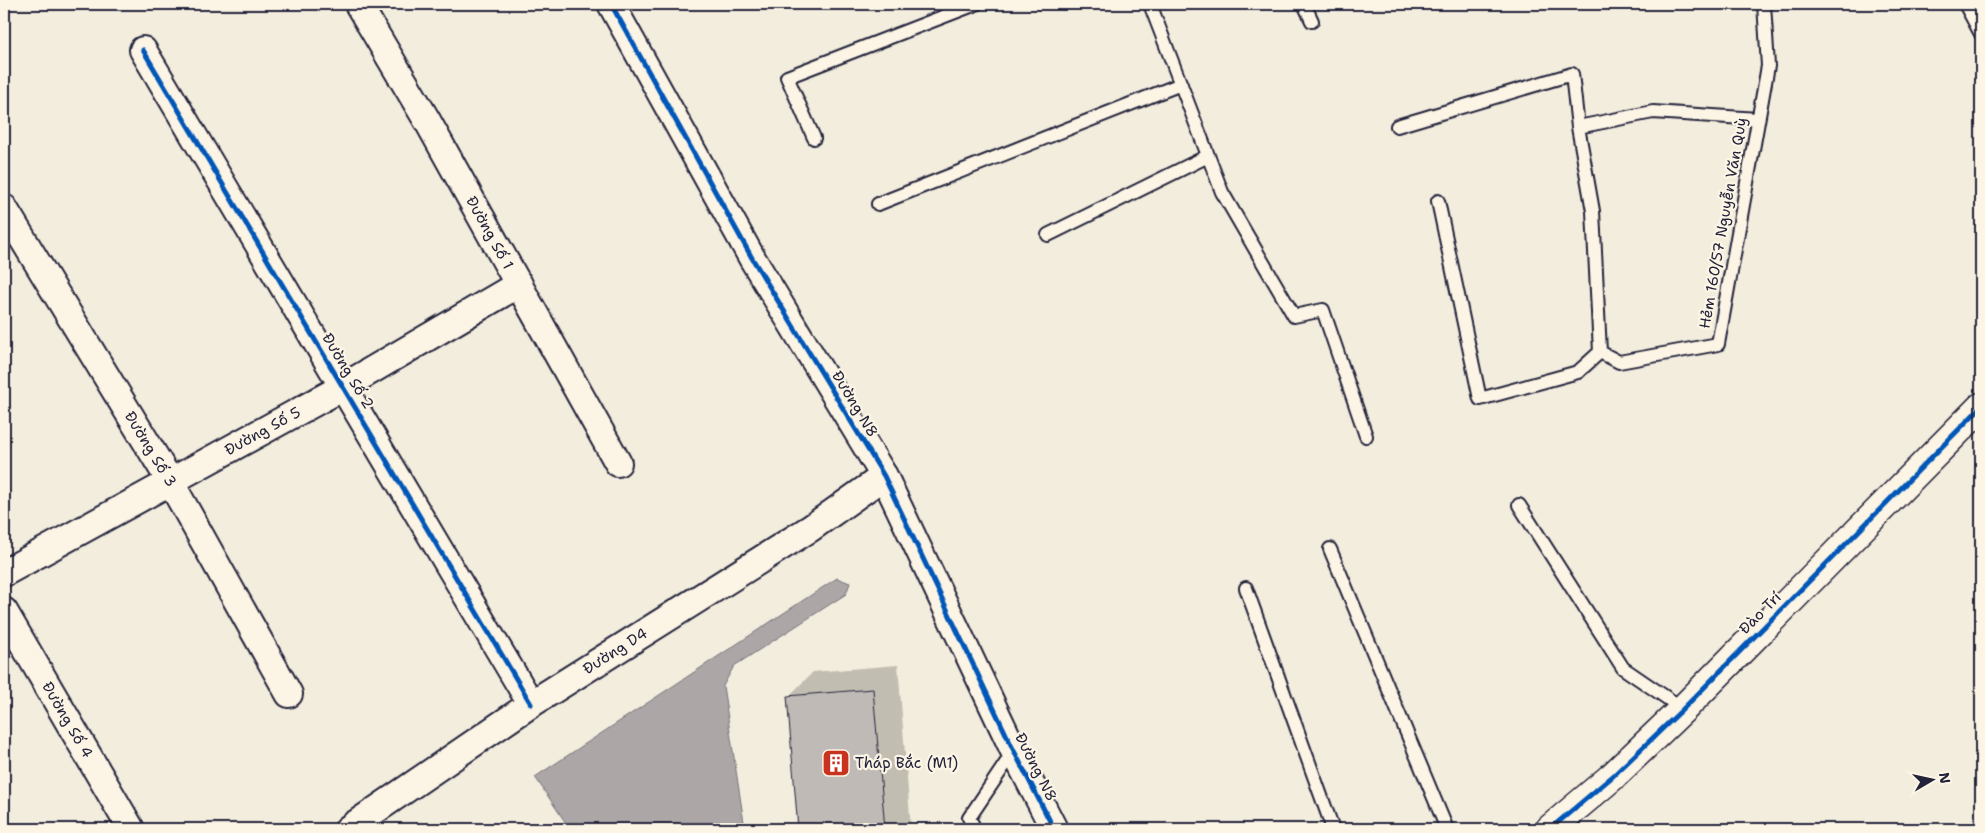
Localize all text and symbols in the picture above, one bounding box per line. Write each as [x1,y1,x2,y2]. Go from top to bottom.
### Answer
street label: Hẻm 160/57 Nguyễn Văn Quỳ [1695,116,1751,330]
street label: Đường Số 1 [461,193,518,273]
street label: Đường Số 2 [318,329,378,413]
street label: Đường N8 [827,367,883,441]
street label: Đường Số 5 [221,402,304,460]
street label: Đường Số 3 [120,407,181,491]
street label: Đào Trí [1735,587,1786,638]
street label: Đường D4 [579,623,651,679]
street label: Đường Số 4 [37,678,97,762]
street label: Đường N8 [1010,729,1062,805]
building icon: Tháp Bắc (M1) [821,748,851,778]
place label: Tháp Bắc (M1) [855,753,958,773]
north arrow [1908,756,1958,806]
text: N [1935,771,1955,785]

